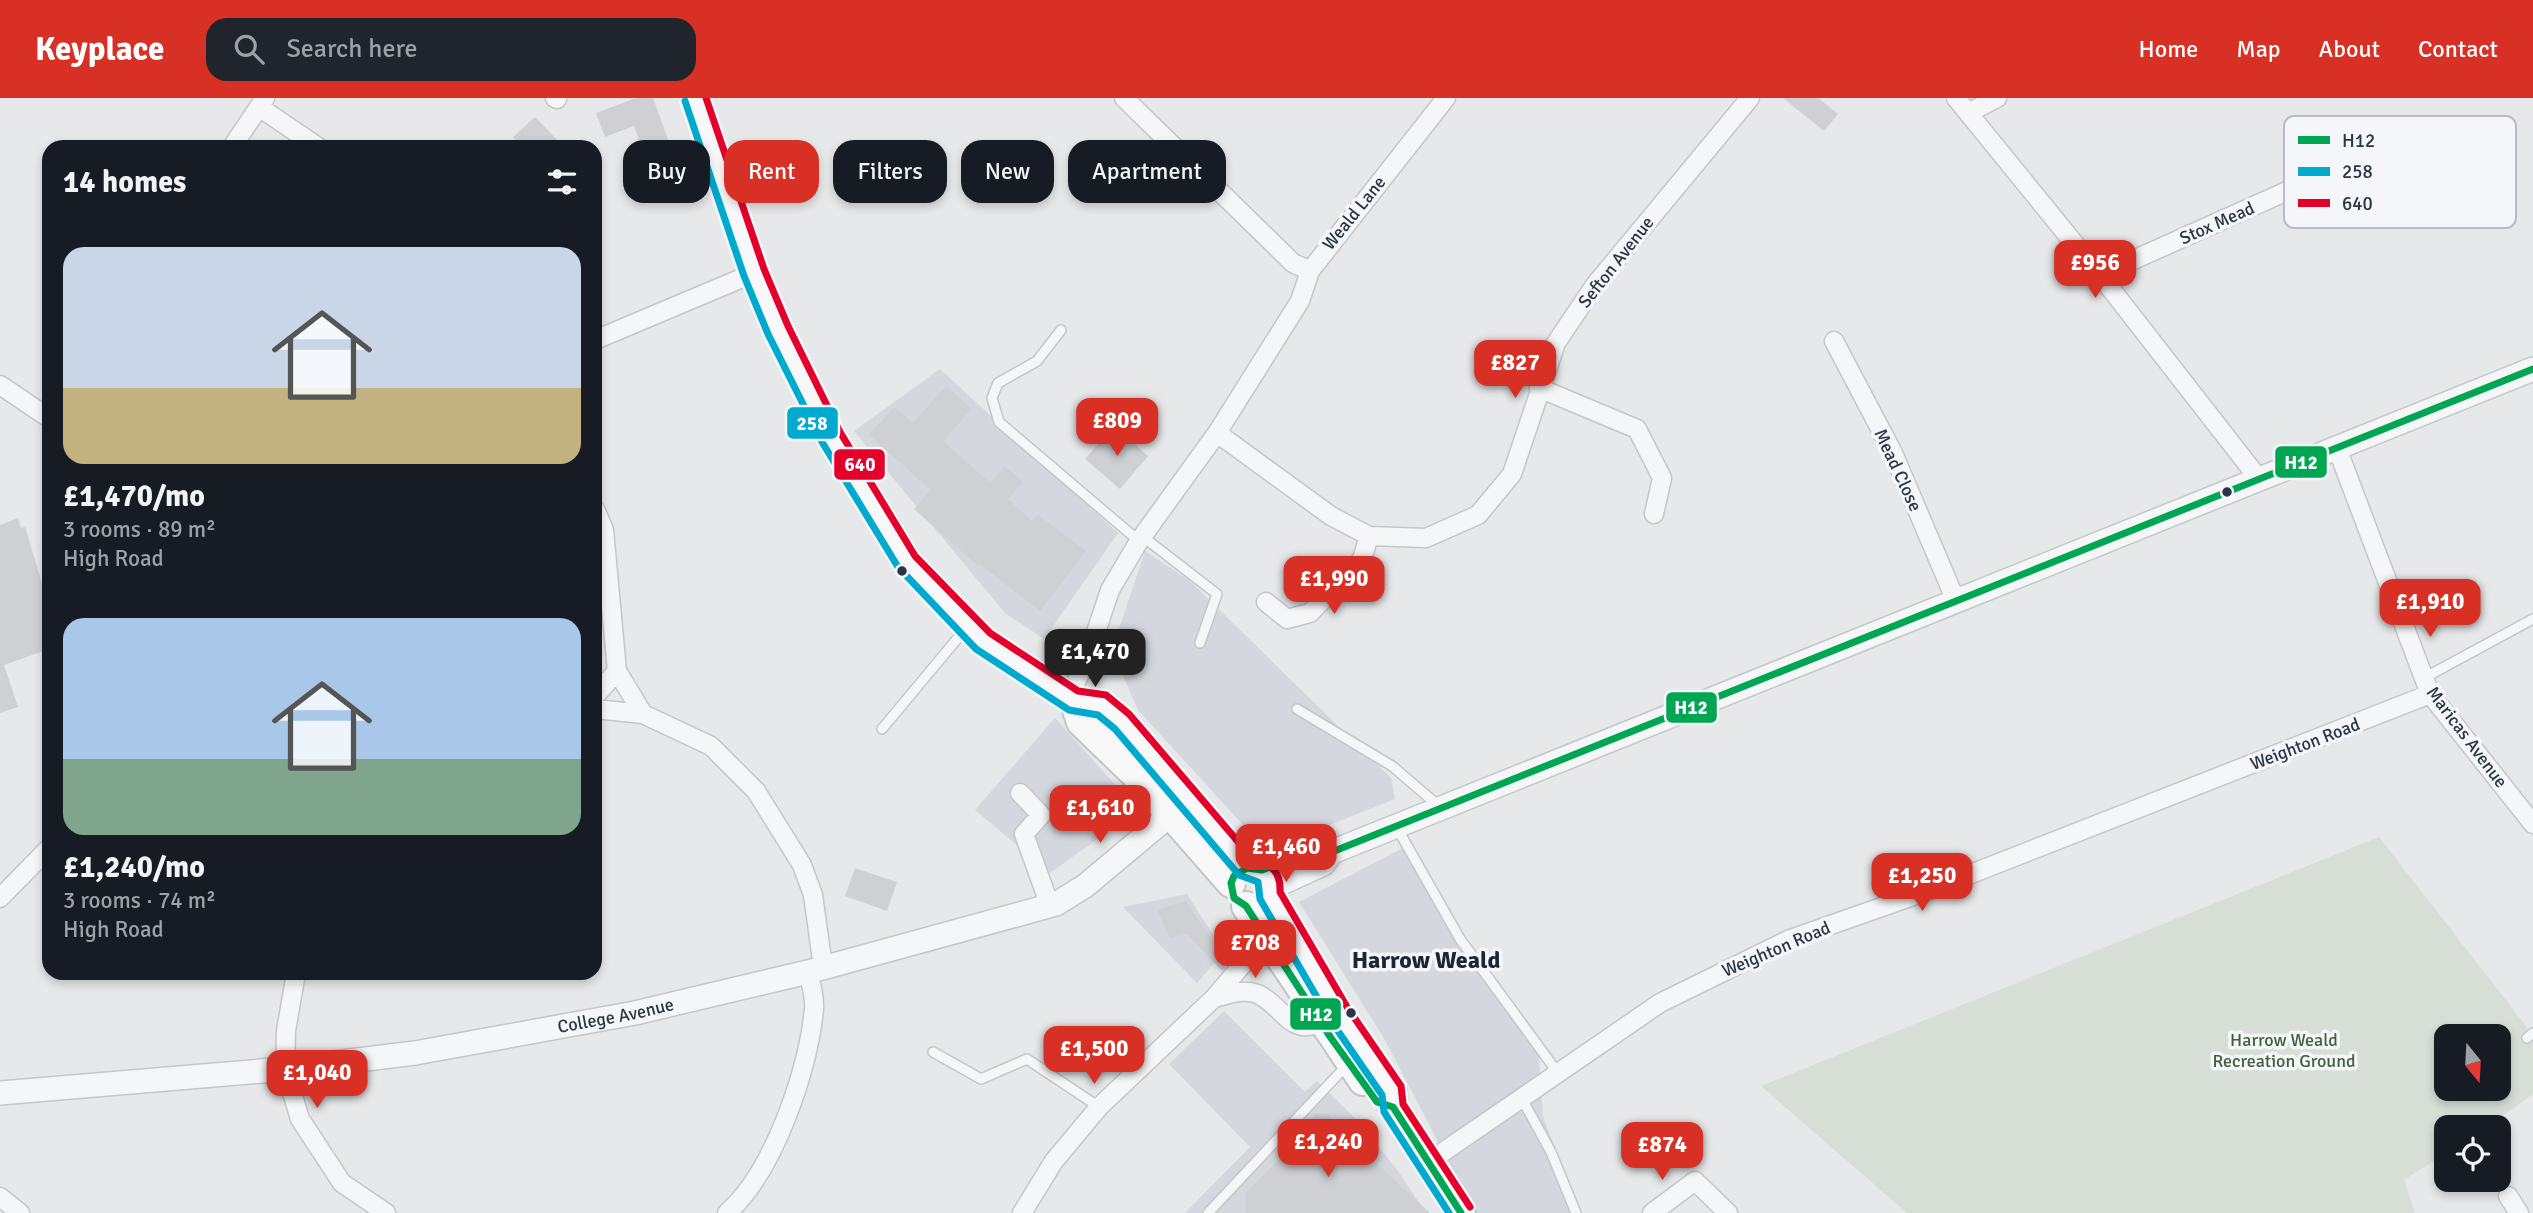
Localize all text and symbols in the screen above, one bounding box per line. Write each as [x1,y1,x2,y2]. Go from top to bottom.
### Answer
search box [206,18,696,81]
text: Keyplace [35,29,164,70]
icon: search [230,30,268,68]
text: Search here [286,33,418,65]
text: Home [2138,34,2198,64]
text: Map [2236,34,2281,64]
text: About [2319,34,2380,64]
text: Contact [2418,34,2498,64]
legend [2284,116,2516,228]
text: H12 [2342,129,2375,153]
chip: Buy [623,140,710,203]
chip: Rent [724,140,819,203]
chip: Filters [833,140,947,203]
chip: New [961,140,1054,203]
chip: Apartment [1068,140,1226,203]
text: 258 [2342,160,2373,184]
icon: filters [543,163,581,201]
text: 14 homes [63,164,186,201]
street label: Weald Lane [1318,172,1390,254]
text: 640 [2342,192,2373,216]
street label: Stox Mead [2176,197,2258,249]
street label: Sefton Avenue [1573,212,1659,312]
pin: £956 [2054,240,2136,300]
text: £956 [2070,248,2120,277]
icon: home [259,292,385,418]
pin: £827 [1474,341,1556,400]
text: £827 [1490,348,1540,377]
pin: £809 [1076,398,1158,458]
line badge: 258 [786,406,839,440]
text: £809 [1092,406,1142,435]
text: 258 [797,412,827,436]
street label: Mead Close [1869,425,1927,515]
line badge: H12 [2274,445,2328,479]
line badge: 640 [833,448,886,481]
text: H12 [2284,451,2318,475]
text: 640 [845,453,875,477]
text: £1,470/mo [63,478,205,515]
unlabelled marker [2220,485,2234,499]
text: 3 rooms · 89 m² [63,515,216,544]
text: High Road [63,544,164,573]
pin: £1,990 [1277,556,1391,616]
unlabelled marker [895,564,909,578]
text: £1,990 [1300,564,1368,593]
pin: £1,910 [2373,580,2487,639]
text: £1,910 [2396,587,2464,616]
pin: £1,470 [1038,630,1152,689]
text: £1,470 [1061,637,1129,666]
icon: home [259,663,385,789]
street label: Maricas Avenue [2422,682,2512,792]
line badge: H12 [1665,691,1718,724]
text: H12 [1674,696,1708,720]
street label: Weighton Road [2247,713,2363,775]
pin: £1,610 [1043,786,1157,845]
text: £1,610 [1066,793,1134,822]
pin: £1,460 [1229,824,1343,884]
text: £1,460 [1252,832,1320,861]
text: £1,240/mo [63,849,205,886]
pin: £1,250 [1865,854,1979,913]
text: £1,250 [1888,861,1956,890]
text: 3 rooms · 74 m² [63,886,216,915]
text: High Road [63,915,164,944]
street label: Weighton Road [1718,916,1834,982]
pin: £708 [1214,920,1296,980]
text: £708 [1230,928,1280,957]
district label: Harrow Weald [1352,945,1500,975]
street label: College Avenue [556,993,676,1038]
line badge: H12 [1289,997,1342,1031]
text: H12 [1299,1003,1333,1027]
unlabelled marker [1344,1006,1358,1020]
north arrow [2434,1024,2511,1101]
map controls [2434,1024,2511,1192]
pin: £1,500 [1037,1026,1151,1086]
park label: Harrow Weald Recreation Ground [2212,1029,2356,1072]
text: £1,500 [1060,1034,1128,1063]
pin: £1,040 [260,1051,374,1110]
text: £1,040 [283,1058,351,1087]
button: locate [2434,1115,2511,1192]
pin: £1,240 [1271,1119,1385,1179]
pin: £874 [1621,1122,1703,1182]
text: £1,240 [1294,1127,1362,1156]
text: £874 [1637,1130,1687,1159]

